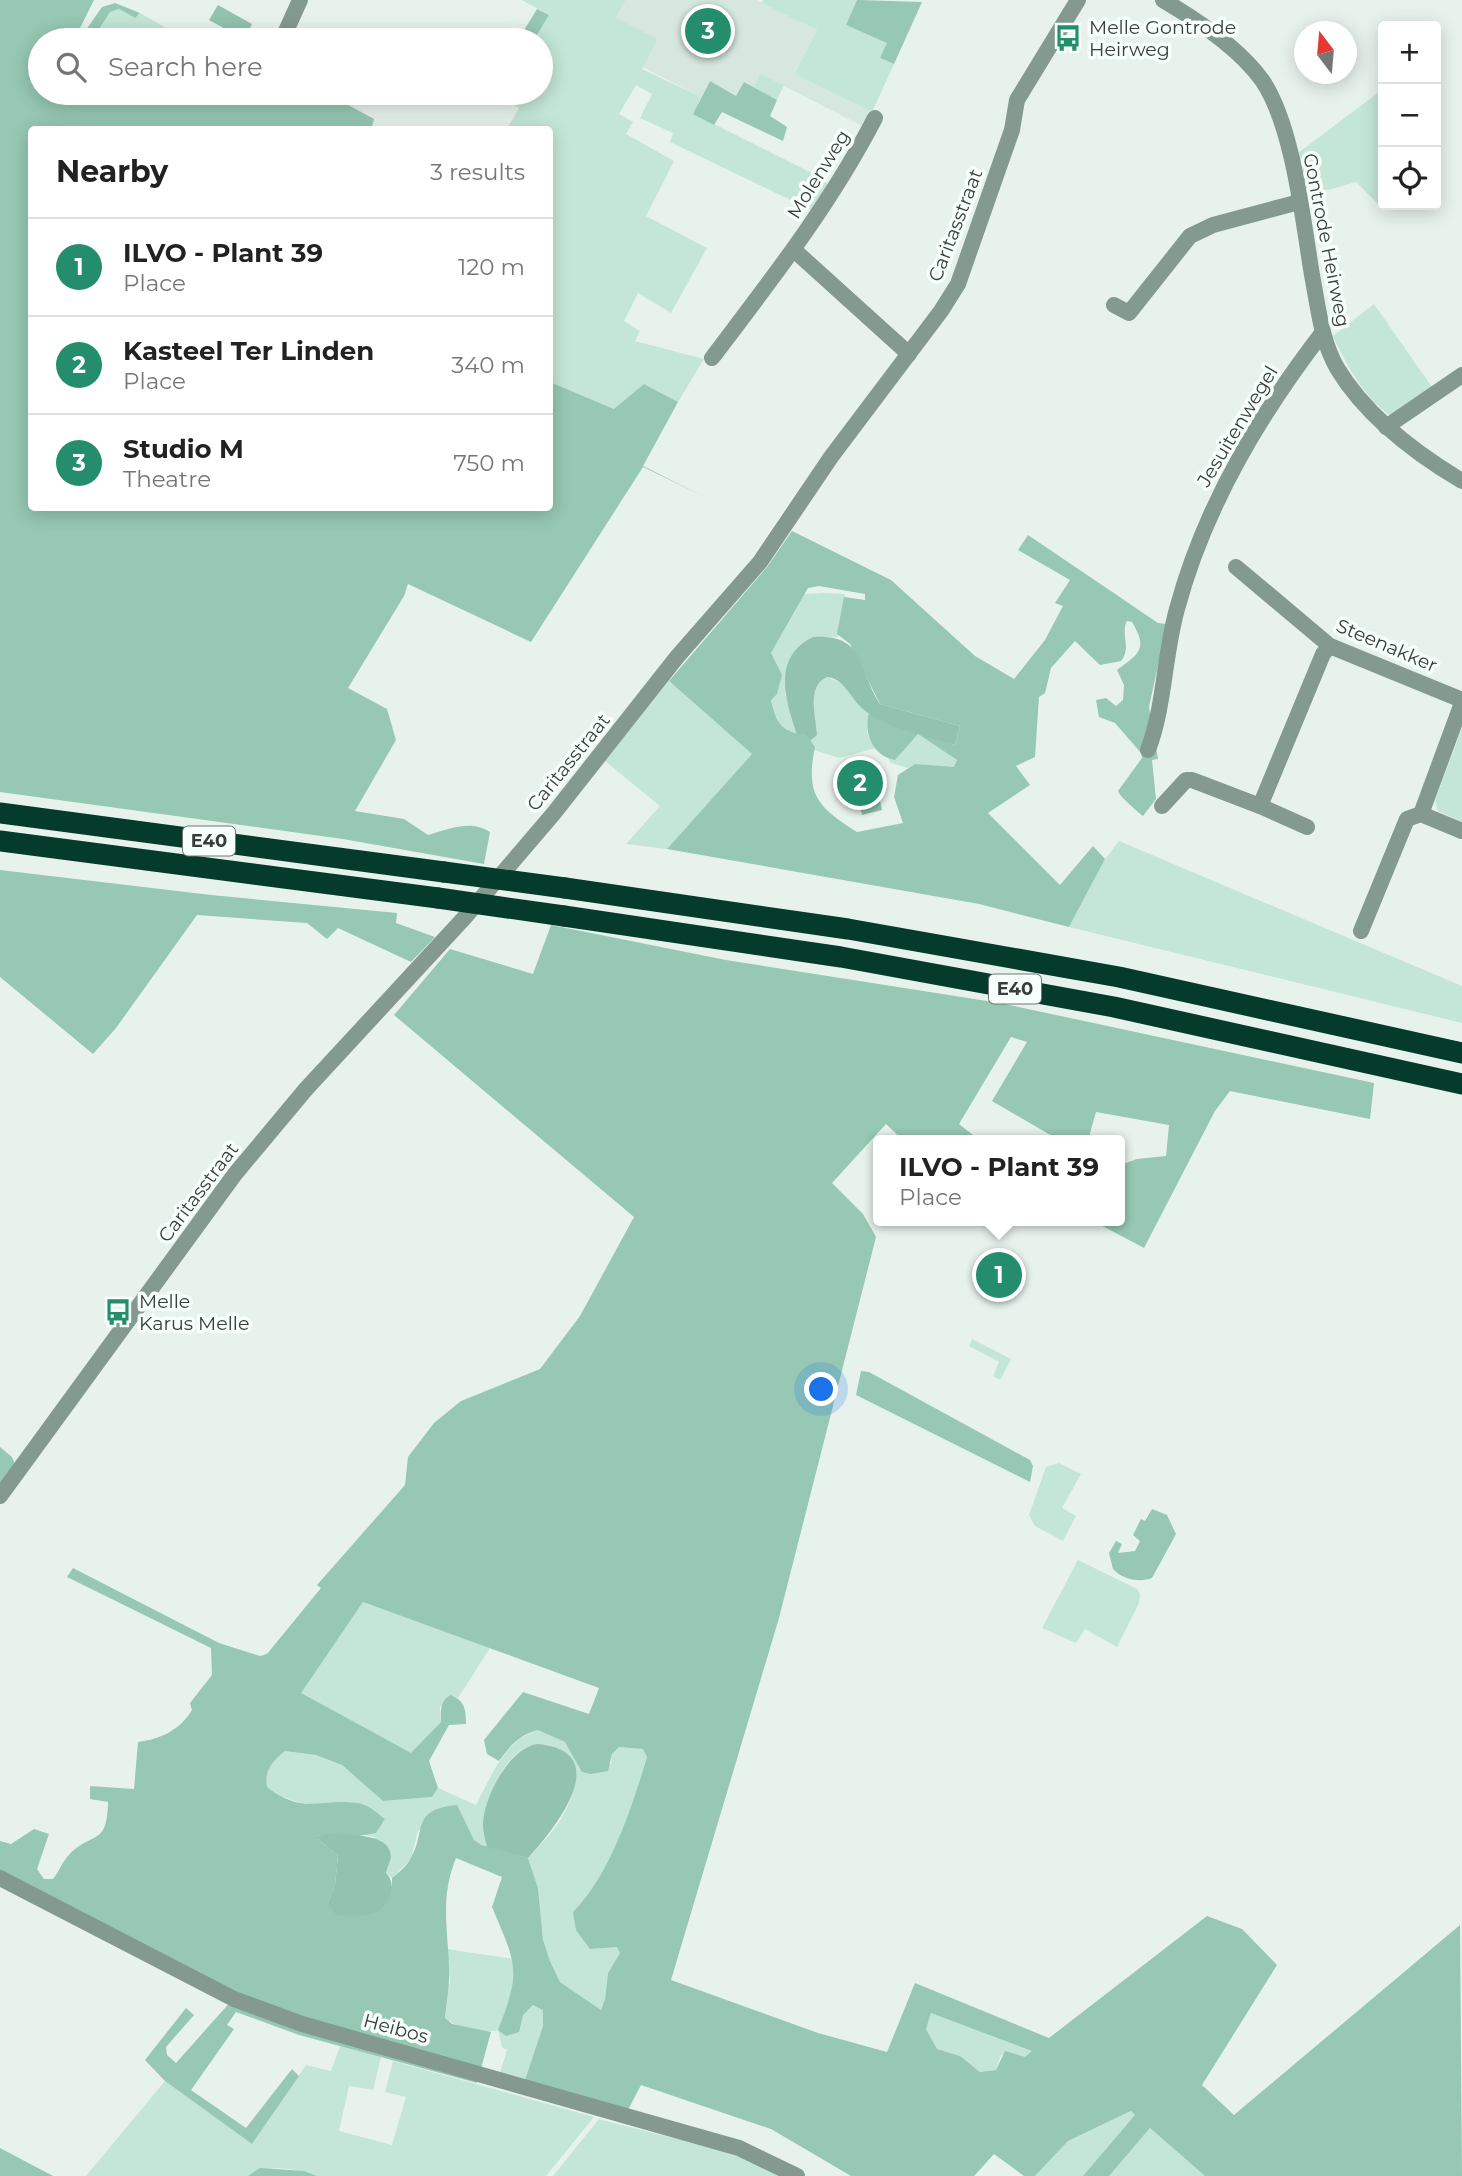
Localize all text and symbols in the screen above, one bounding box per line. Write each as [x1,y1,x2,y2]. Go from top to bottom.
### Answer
pin: 3 [685,5,731,57]
place label: Melle Gontrode Heirweg [1089,16,1236,61]
north arrow [1294,21,1357,84]
map controls [1378,21,1441,210]
button: + [1378,21,1441,84]
bus stop icon: Melle Gontrode Heirweg [1053,23,1083,53]
search box [28,28,553,105]
icon: search [52,48,90,86]
text: Search here [108,51,263,83]
button: − [1378,84,1441,147]
street label: Molenweg [782,126,855,223]
button: locate [1378,147,1441,210]
street label: Gontrode Heirweg [1298,151,1355,329]
text: Nearby [56,153,168,190]
text: 3 results [430,158,525,186]
street label: Caritasstraat [923,165,988,285]
text: ILVO - Plant 39 [123,237,323,269]
text: 1 [74,253,84,281]
text: 120 m [458,253,525,281]
text: Place [123,269,186,297]
text: Kasteel Ter Linden [123,335,374,367]
text: 2 [72,351,86,379]
text: 340 m [451,351,525,379]
street label: Jesuitenwegel [1192,362,1283,492]
text: Place [123,367,186,395]
text: Studio M [123,433,244,465]
text: 3 [72,449,86,477]
text: 750 m [453,449,525,477]
text: Theatre [123,465,211,493]
street label: Steenakker [1333,614,1441,677]
street label: Caritasstraat [522,709,615,816]
pin: 2 [837,757,883,809]
road number: E40 [183,826,235,856]
road number: E40 [989,974,1041,1004]
popup [873,1135,1125,1226]
street label: Caritasstraat [153,1138,243,1247]
text: ILVO - Plant 39 [899,1151,1099,1183]
text: Place [899,1183,962,1211]
pin: 1 [976,1249,1022,1301]
place label: Melle Karus Melle [139,1290,249,1335]
bus stop icon: Melle Karus Melle [103,1297,133,1327]
your location [804,1372,838,1406]
street label: Heibos [361,2009,431,2048]

